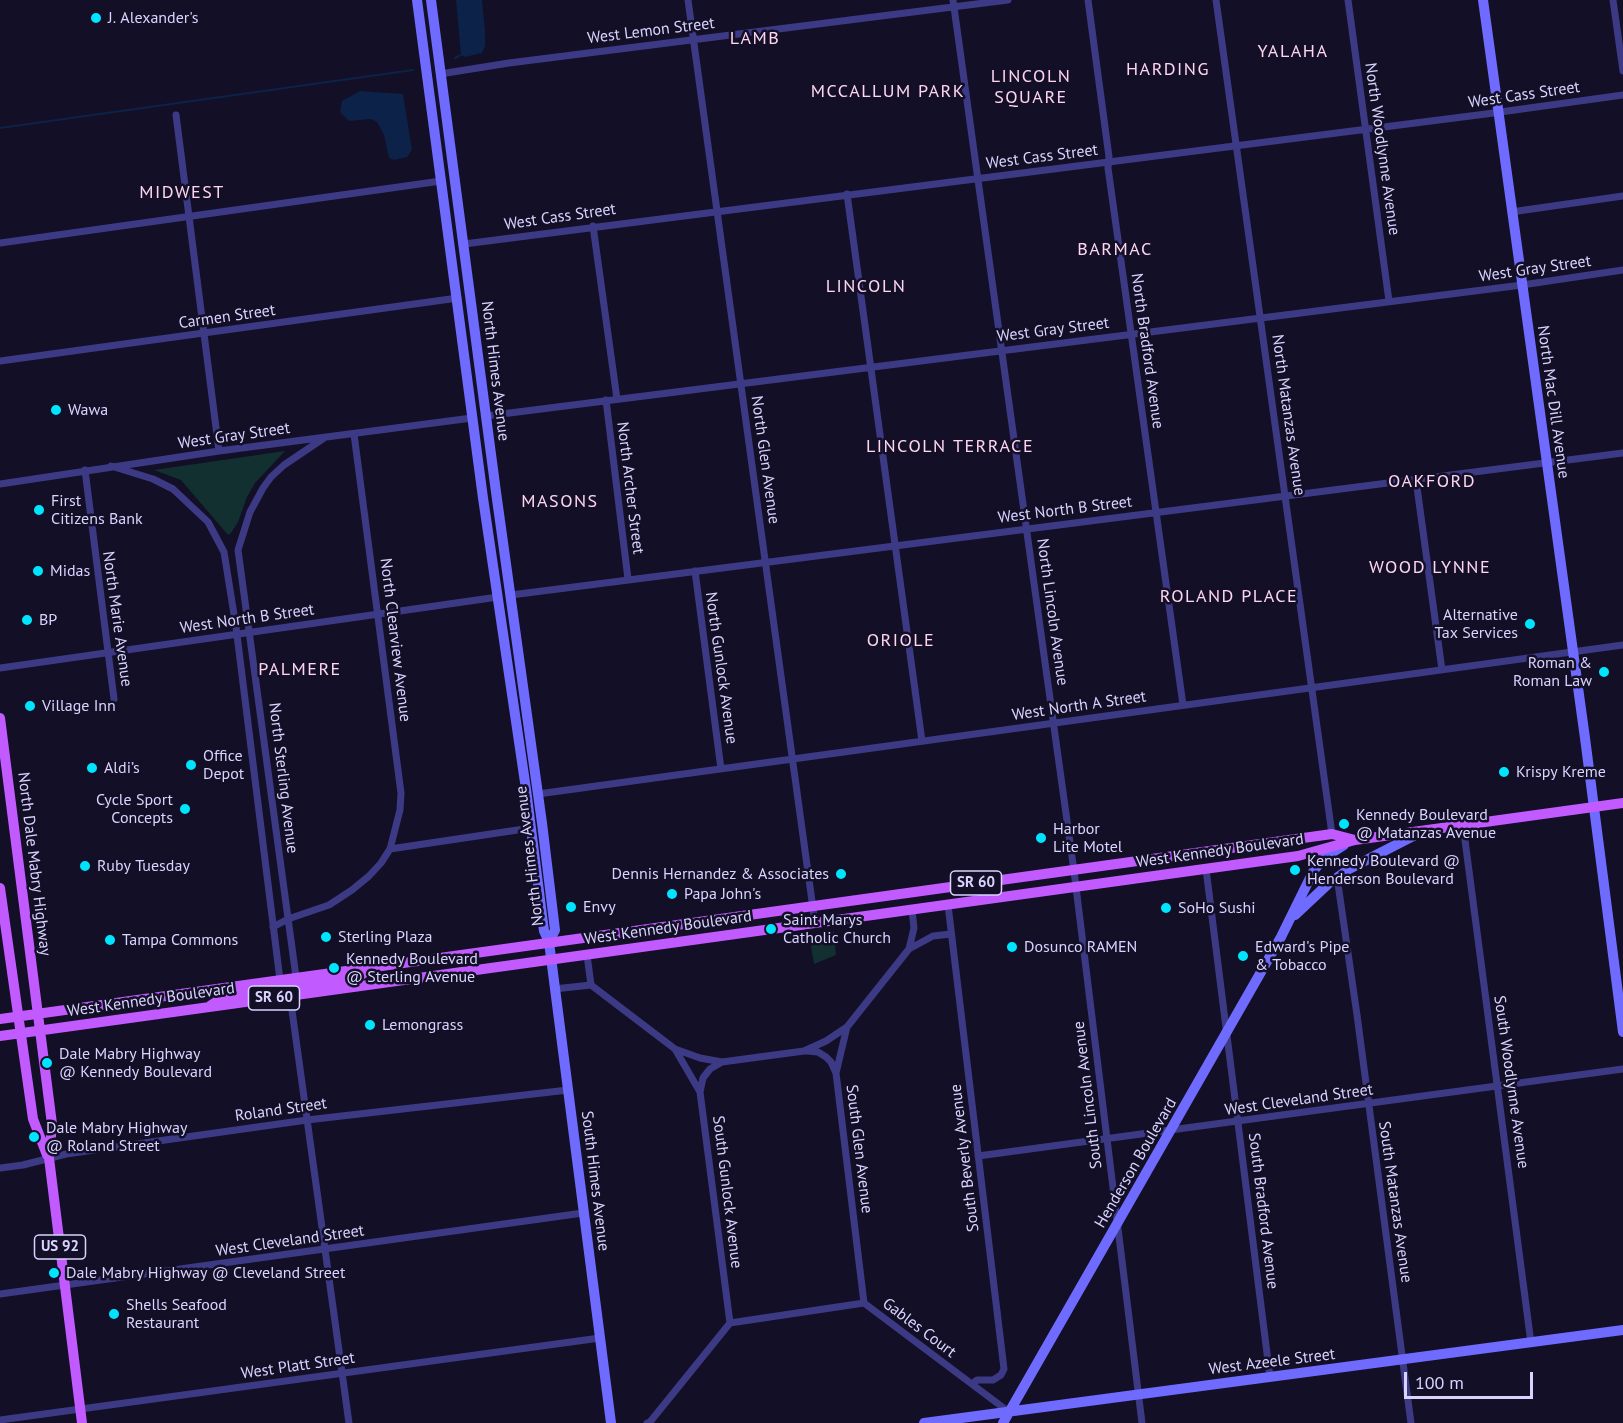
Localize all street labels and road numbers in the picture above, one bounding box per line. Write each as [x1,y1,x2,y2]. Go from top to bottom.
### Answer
street label: West Lemon Street [586,14,716,48]
street label: North Woodlynne Avenue [1360,61,1404,237]
street label: West Cass Street [1467,78,1581,112]
street label: West Cass Street [985,141,1099,173]
street label: West Cass Street [503,200,617,234]
street label: West Gray Street [1478,252,1592,286]
street label: North Bradford Avenue [1127,272,1167,430]
street label: North Himes Avenue [477,300,513,442]
street label: Carmen Street [178,301,276,333]
street label: West Gray Street [996,314,1110,346]
street label: North Mac Dill Avenue [1533,324,1573,480]
street label: North Matanzas Avenue [1267,333,1309,497]
street label: North Glen Avenue [746,395,784,525]
street label: West Gray Street [177,419,291,453]
street label: North Archer Street [612,421,648,555]
street label: West North B Street [997,492,1133,528]
street label: North Lincoln Avenue [1032,537,1072,687]
street label: North Marie Avenue [98,550,136,688]
street label: North Clearview Avenue [375,557,415,723]
street label: North Gunlock Avenue [701,591,741,745]
street label: West North B Street [179,600,315,638]
street label: West North A Street [1011,687,1147,725]
street label: North Sterling Avenue [264,702,302,854]
street label: North Dale Mabry Highway [13,771,55,957]
street label: North Himes Avenue [512,785,548,927]
street label: West Kennedy Boulevard [1135,830,1305,872]
road number: SR 60 [950,871,1002,895]
street label: West Kennedy Boulevard [583,907,753,949]
street label: West Kennedy Boulevard [66,979,236,1021]
road number: SR 60 [248,986,300,1010]
street label: South Woodlynne Avenue [1489,994,1533,1170]
street label: South Lincoln Avenue [1069,1020,1107,1170]
street label: West Cleveland Street [1224,1080,1374,1120]
street label: South Glen Avenue [842,1083,876,1215]
street label: South Beverly Avenue [946,1083,984,1233]
street label: Roland Street [234,1094,328,1126]
street label: Henderson Boulevard [1091,1095,1181,1231]
street label: South Himes Avenue [577,1110,613,1252]
street label: South Gunlock Avenue [708,1115,746,1269]
street label: South Matanzas Avenue [1374,1120,1416,1284]
street label: South Bradford Avenue [1244,1132,1282,1290]
street label: West Cleveland Street [215,1221,365,1261]
road number: US 92 [34,1235,86,1259]
street label: Gables Court [878,1294,960,1362]
street label: West Azeele Street [1208,1345,1336,1379]
street label: West Platt Street [240,1349,356,1383]

